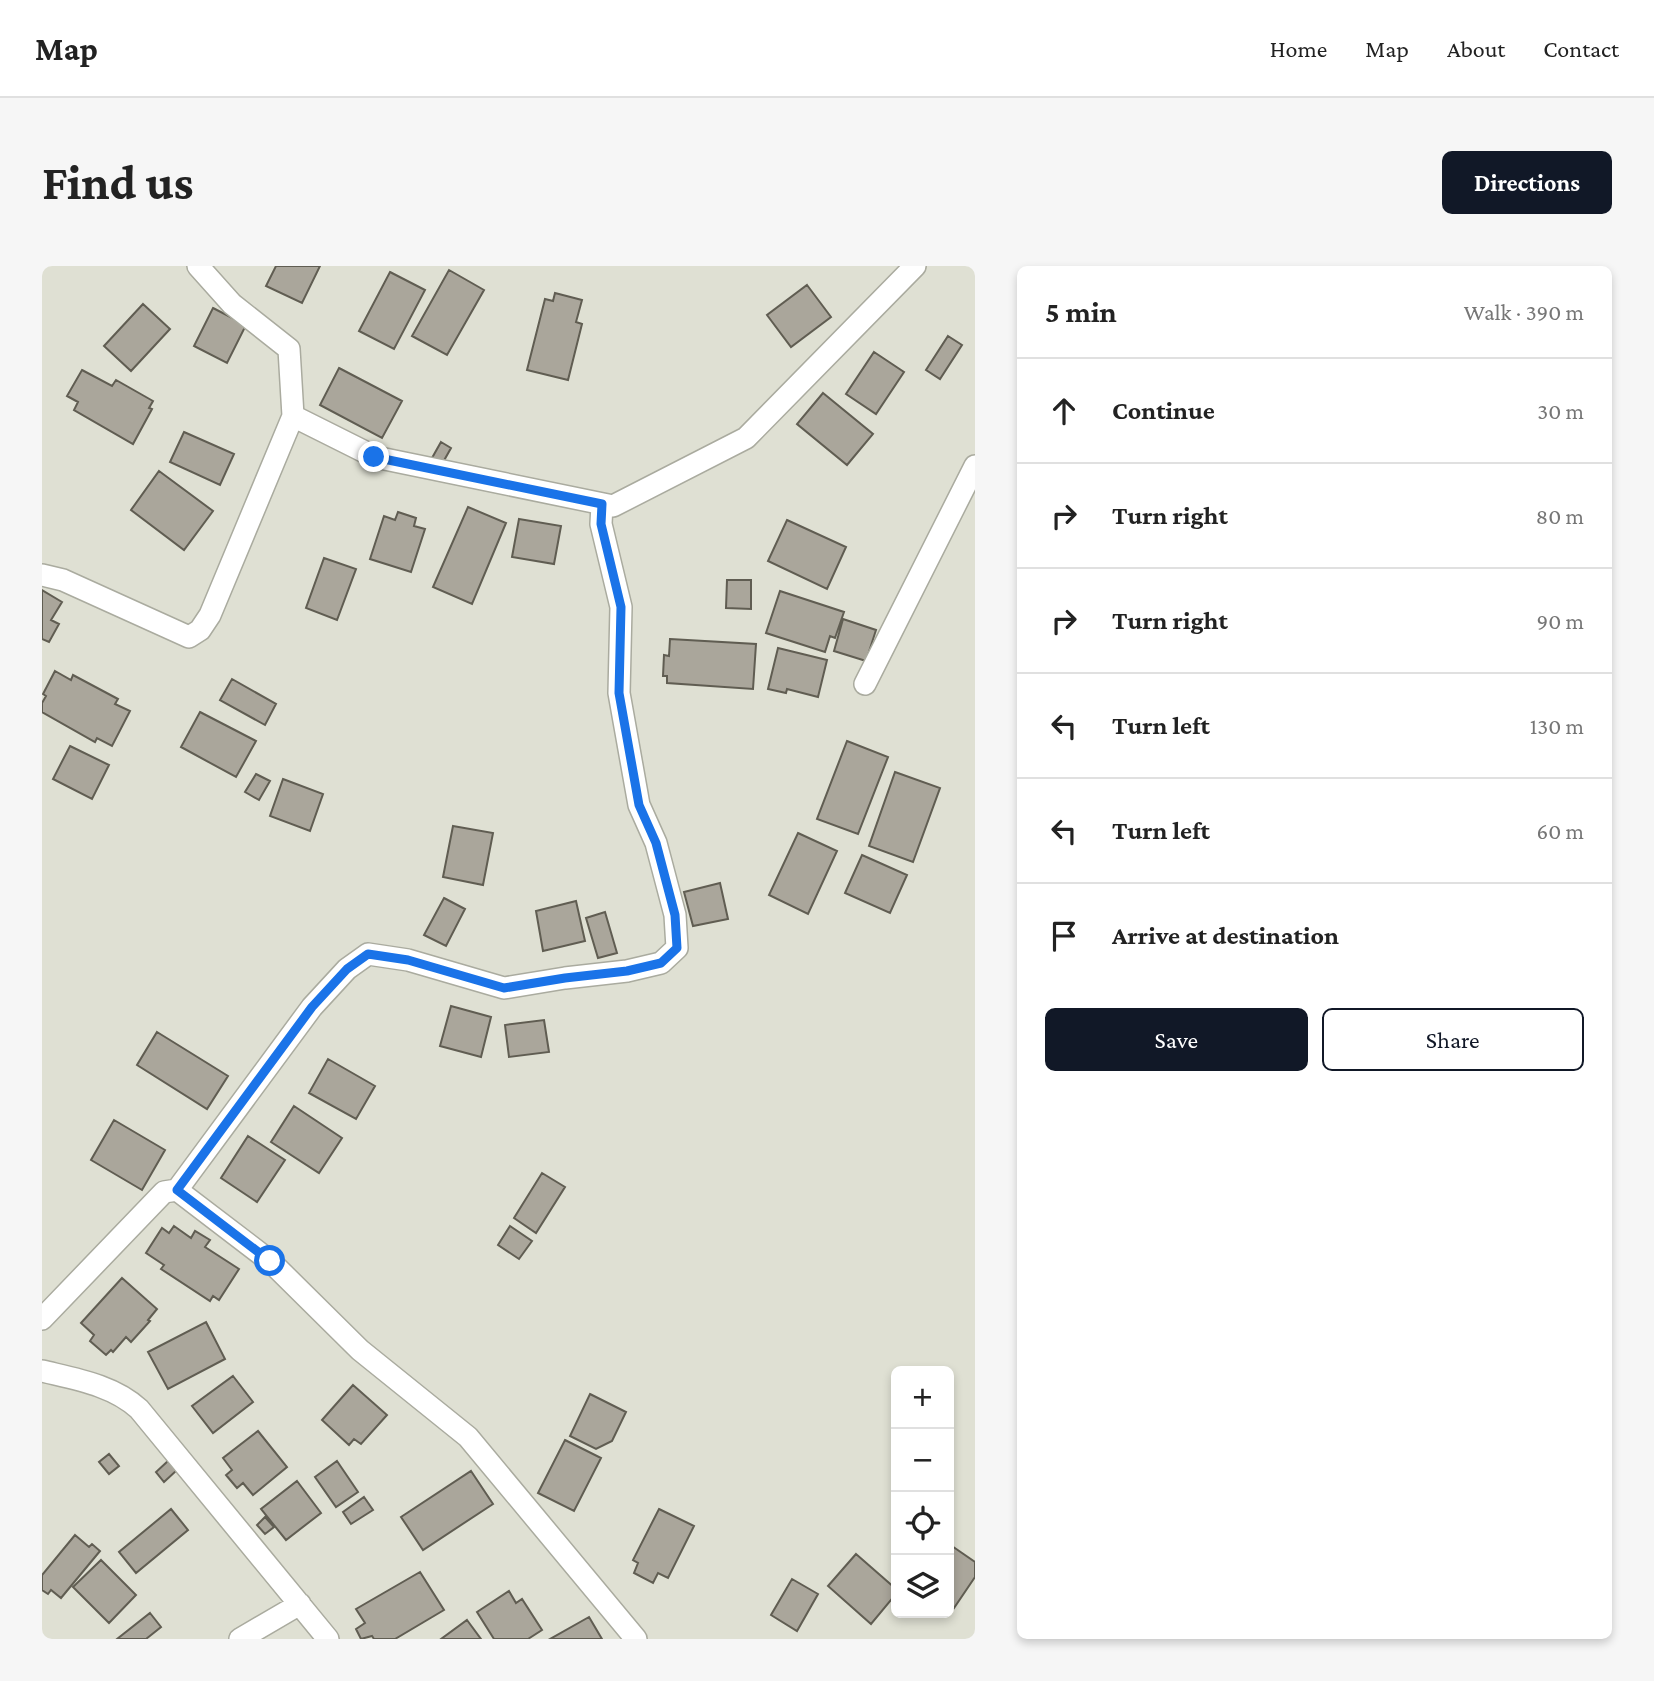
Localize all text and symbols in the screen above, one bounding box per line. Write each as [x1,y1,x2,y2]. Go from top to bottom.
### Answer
text: Map [35,30,98,67]
text: Home [1270,35,1327,62]
text: Map [1365,35,1409,62]
text: About [1447,35,1505,62]
text: Contact [1543,35,1619,62]
button: Directions [1442,151,1612,214]
text: Find us [42,155,194,210]
text: 5 min [1045,295,1117,328]
text: Walk · 390 m [1464,299,1584,325]
icon: ahead [1045,392,1083,430]
text: Continue [1112,396,1215,425]
text: 30 m [1537,398,1584,424]
route end [358,441,389,472]
icon: right [1045,497,1083,535]
text: Turn right [1112,501,1228,530]
text: 80 m [1536,503,1584,529]
icon: right [1045,602,1083,640]
text: Turn right [1112,606,1228,635]
text: 90 m [1537,608,1584,634]
icon: left [1045,707,1083,745]
text: Turn left [1112,711,1210,740]
text: 130 m [1530,713,1584,739]
icon: left [1045,812,1083,850]
text: Turn left [1112,816,1210,845]
text: 60 m [1537,818,1584,844]
icon: arrive [1045,917,1083,955]
text: Arrive at destination [1112,921,1339,950]
button: Save [1045,1008,1308,1071]
button: Share [1322,1008,1584,1071]
route start [254,1245,285,1276]
map controls [891,1366,954,1618]
button: + [891,1366,954,1429]
button: − [891,1429,954,1492]
button: locate [891,1492,954,1555]
button: layers [891,1555,954,1618]

